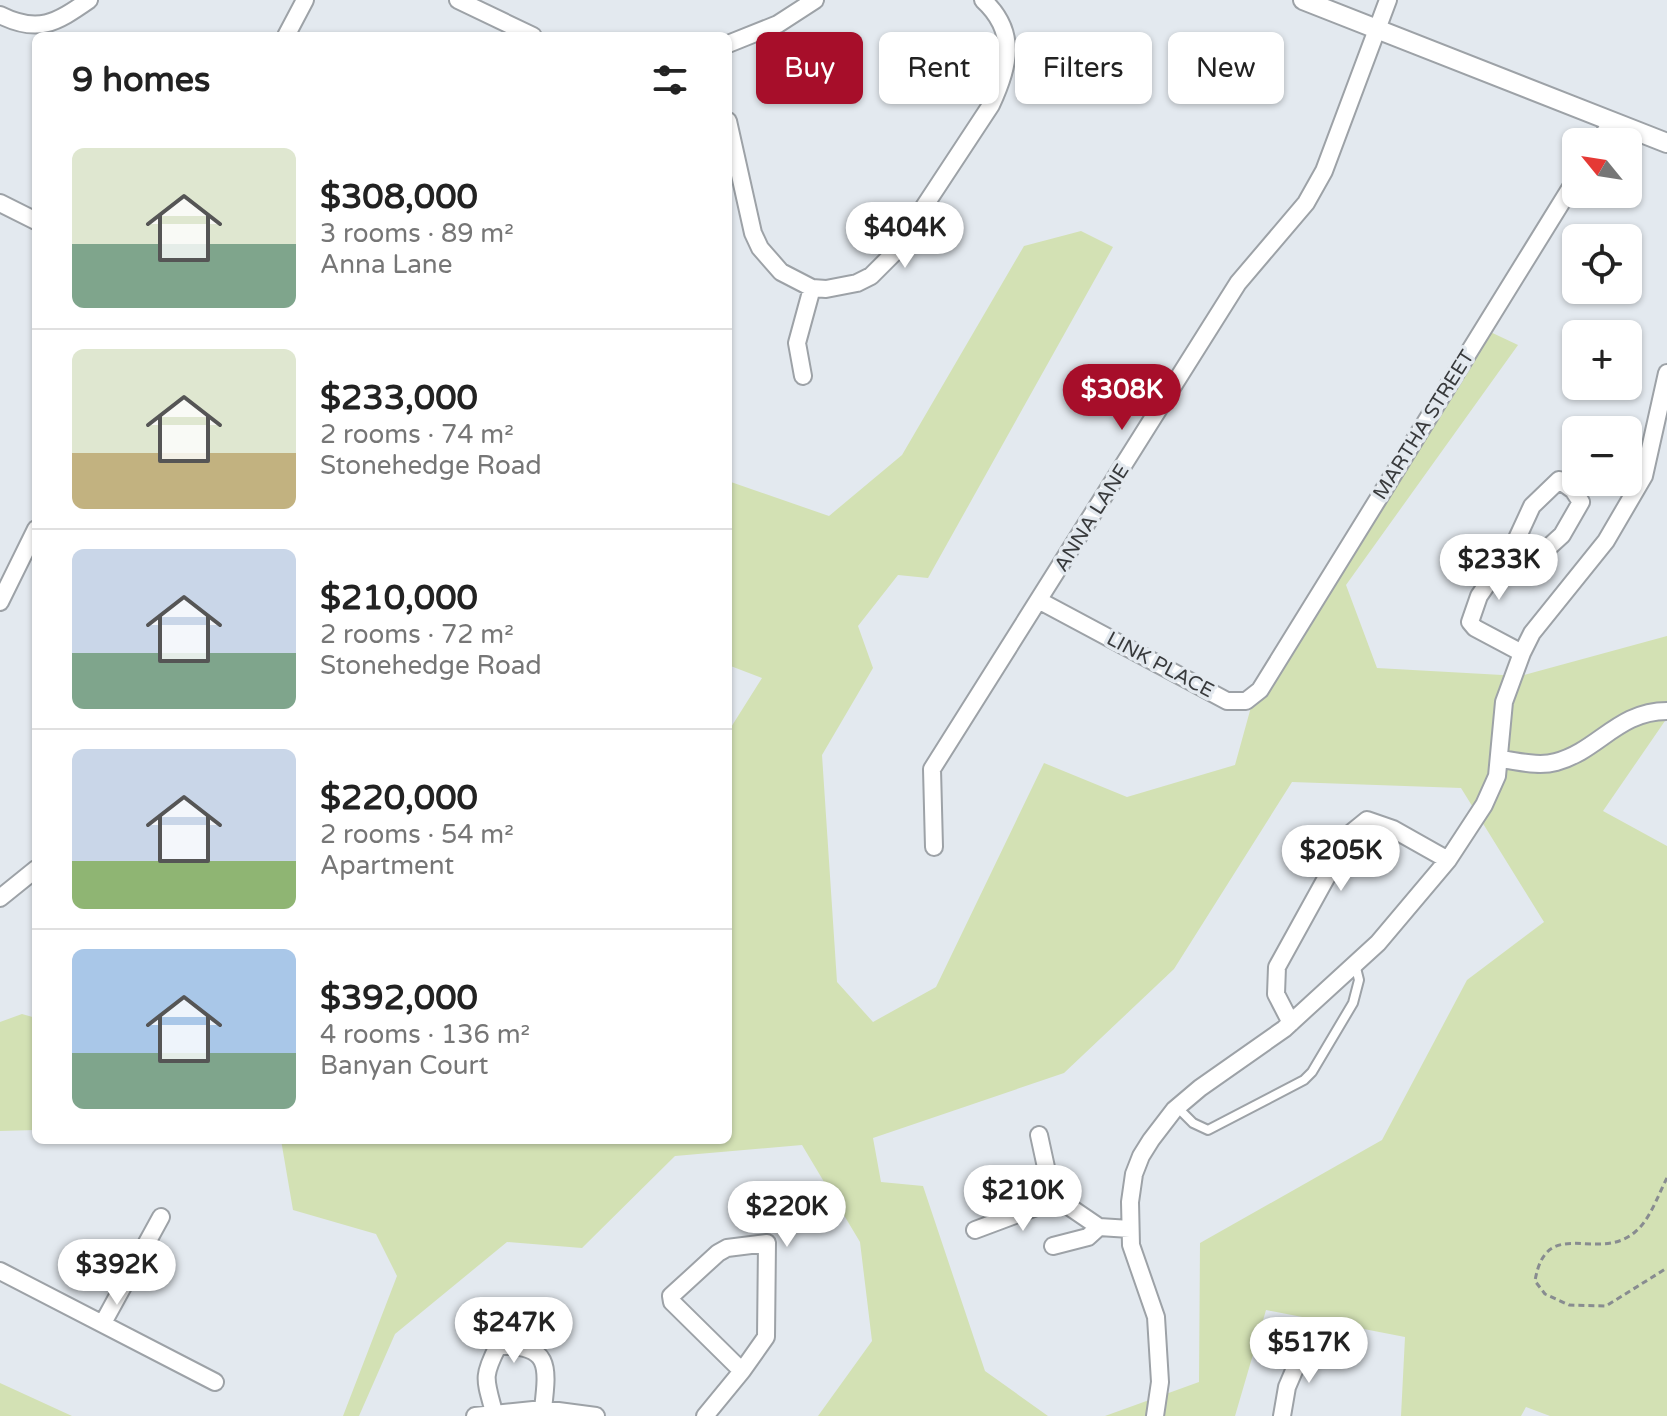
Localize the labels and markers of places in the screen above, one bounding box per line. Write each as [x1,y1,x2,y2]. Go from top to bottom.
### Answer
pin: $404K [849,202,961,270]
pin: $308K [1066,364,1178,432]
pin: $233K [1443,534,1555,602]
pin: $205K [1285,825,1397,893]
pin: $210K [967,1165,1079,1233]
pin: $220K [731,1181,843,1249]
pin: $392K [61,1239,173,1307]
pin: $247K [458,1297,570,1365]
pin: $517K [1253,1317,1365,1385]

